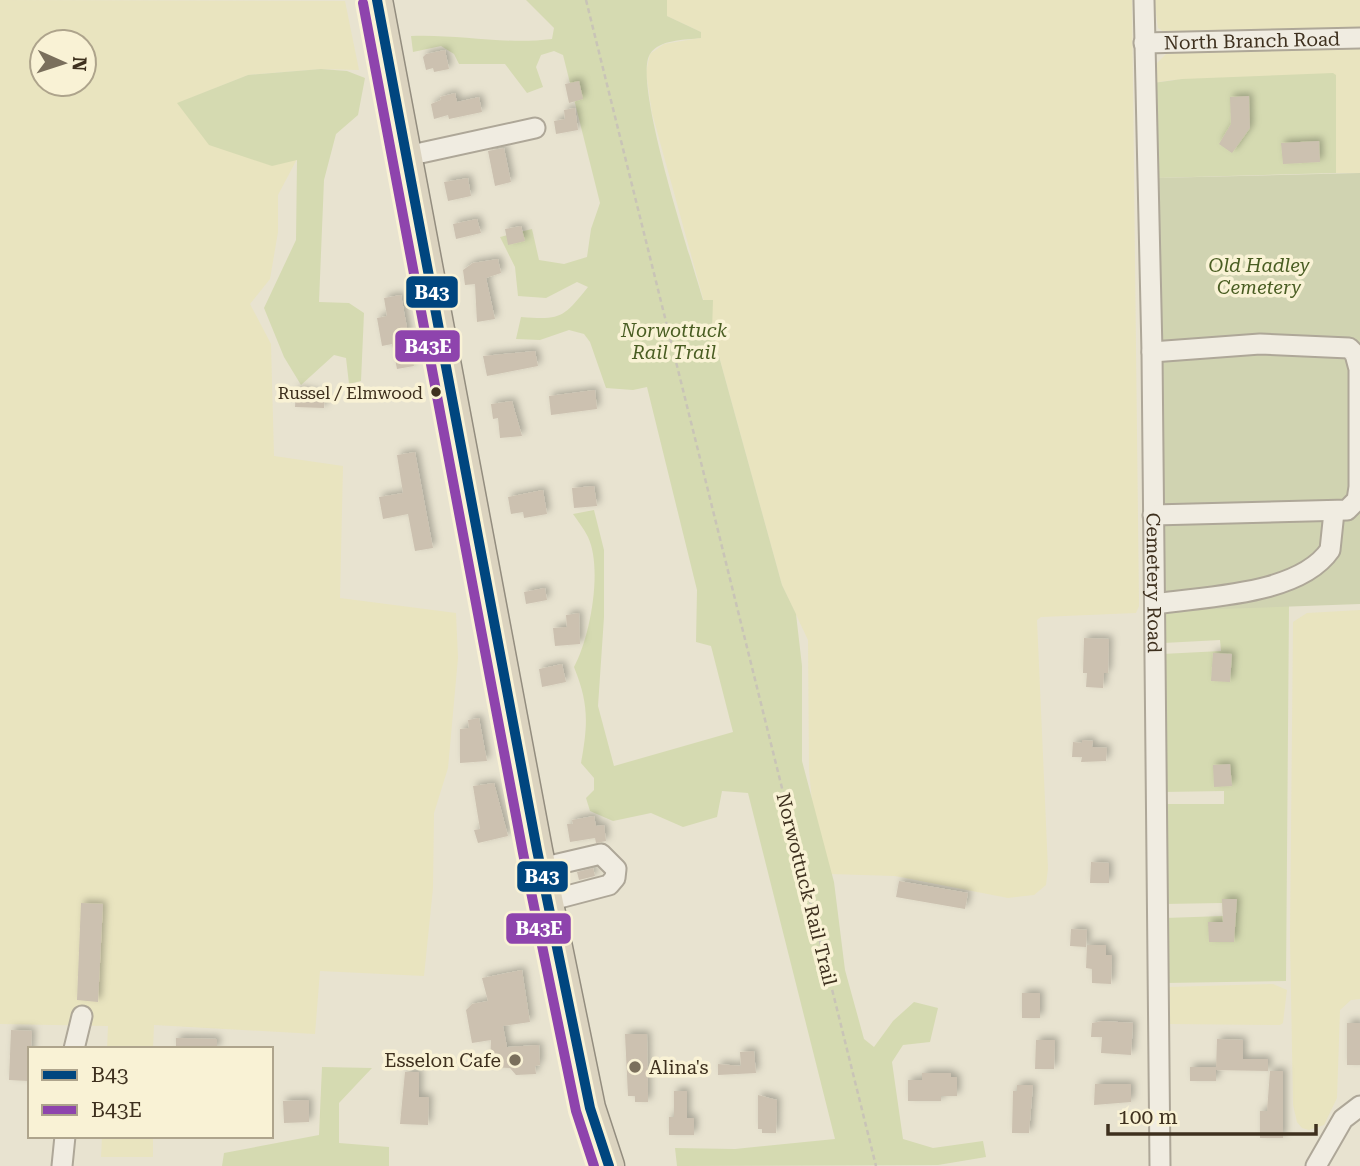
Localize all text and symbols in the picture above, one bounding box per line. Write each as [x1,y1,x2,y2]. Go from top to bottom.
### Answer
street label: North Branch Road [1164,27,1340,55]
north arrow [28,28,98,98]
text: N [68,56,91,72]
park label: Old Hadley Cemetery [1209,254,1310,299]
line badge: B43 [405,275,459,309]
text: B43 [415,281,450,304]
park label: Norwottuck Rail Trail [620,319,728,364]
line badge: B43E [394,329,461,363]
text: B43E [404,335,452,358]
place label: Russel / Elmwood [278,383,423,403]
marker: Russel / Elmwood [429,385,443,399]
street label: Cemetery Road [1142,513,1166,653]
street label: Norwottuck Rail Trail [771,790,842,988]
line badge: B43 [516,860,569,893]
text: B43 [525,865,560,888]
line badge: B43E [505,912,572,945]
text: B43E [515,917,563,940]
legend [28,1047,273,1138]
place label: Esselon Cafe [384,1049,501,1072]
marker: Esselon Cafe [507,1052,523,1068]
place label: Alina's [649,1056,709,1079]
marker: Alina's [627,1059,643,1075]
text: B43 [91,1063,129,1087]
scale bar [1108,1092,1316,1136]
text: B43E [91,1098,142,1122]
text: 100 m [1118,1105,1178,1129]

